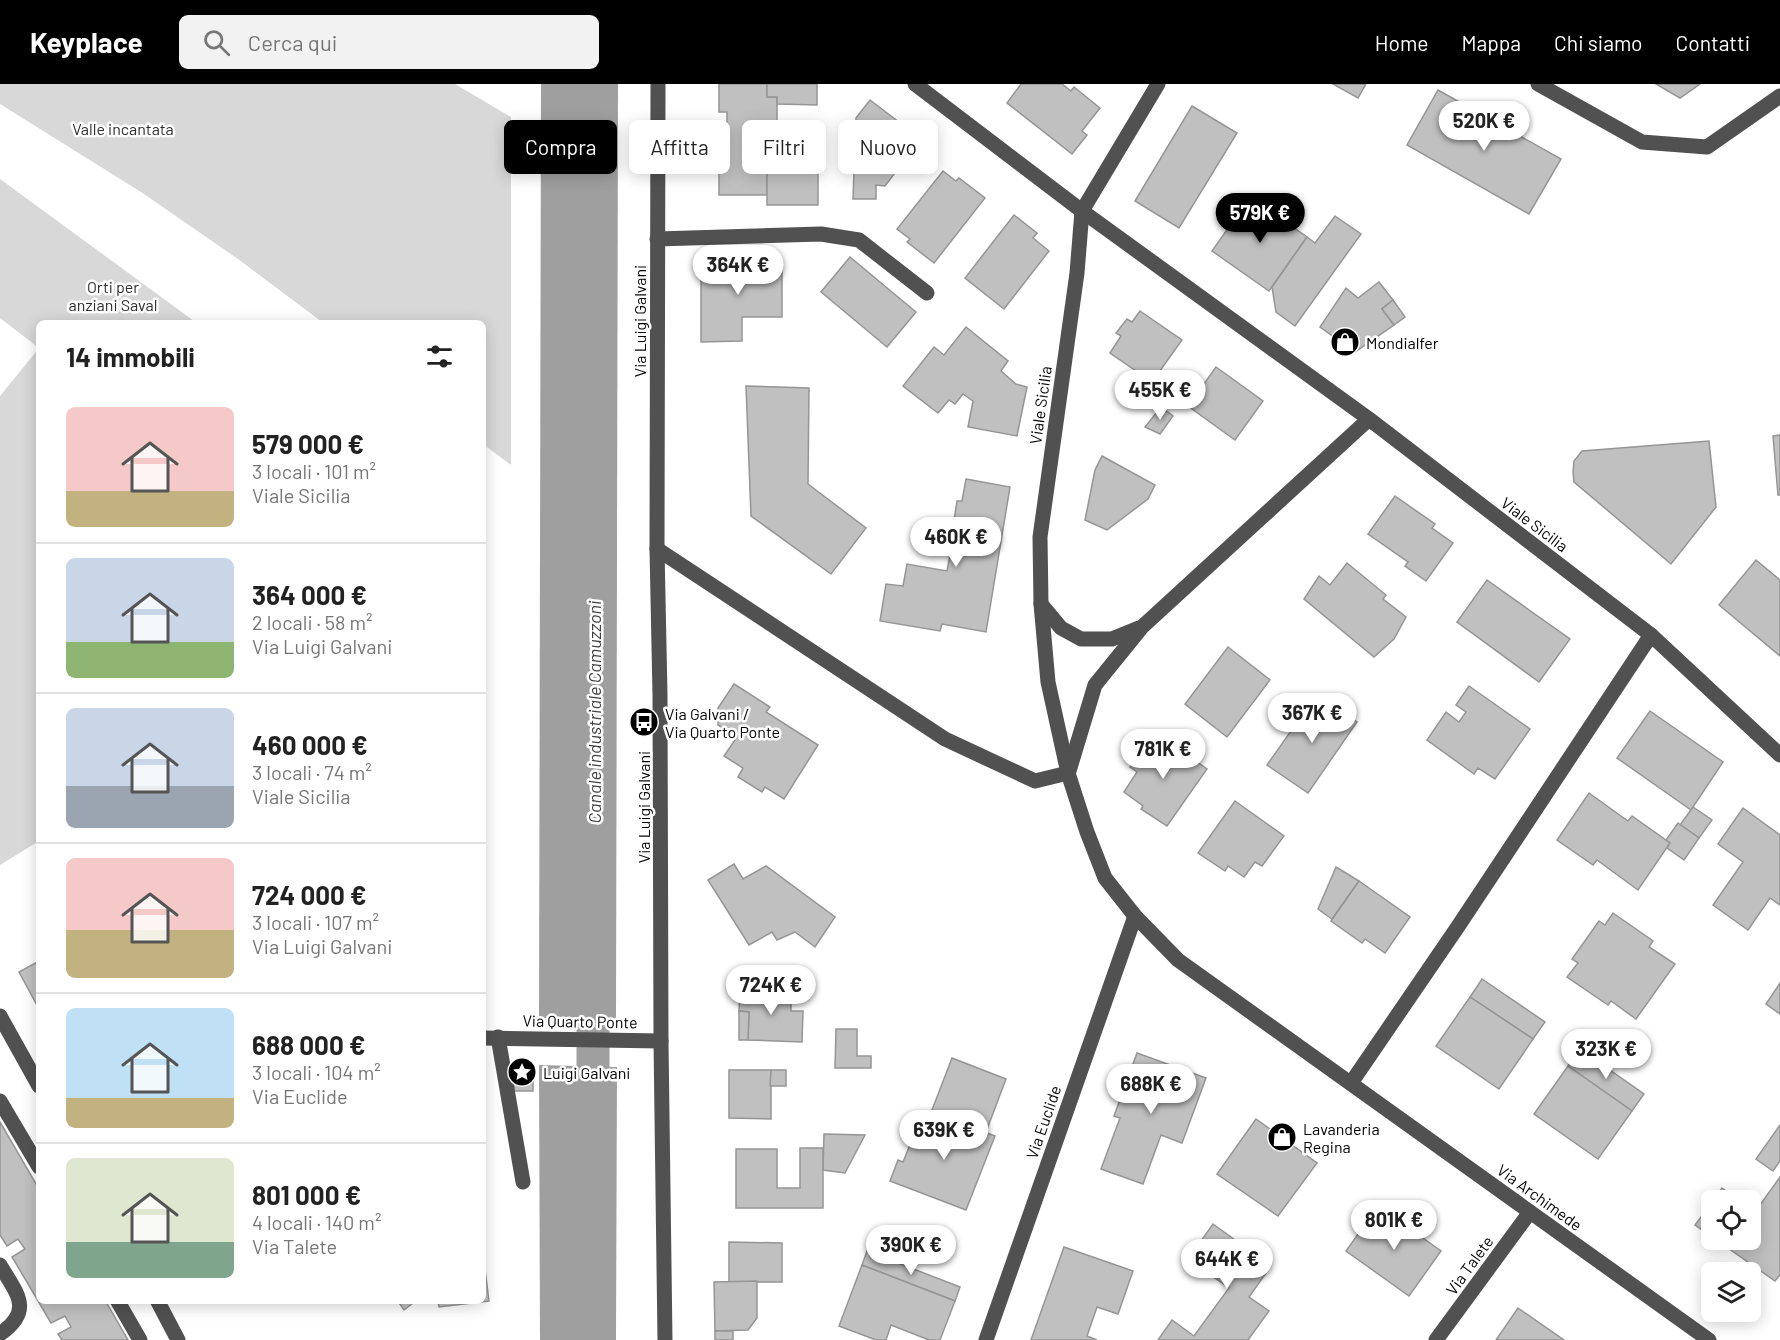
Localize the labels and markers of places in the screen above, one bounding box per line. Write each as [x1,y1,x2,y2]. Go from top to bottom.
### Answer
pin: 520K € [1435,101,1533,152]
pin: 579K € [1211,193,1309,244]
pin: 364K € [689,245,787,296]
shop icon: Mondialfer [1329,326,1361,358]
place label: Mondialfer [1366,333,1439,352]
pin: 455K € [1111,370,1209,421]
pin: 460K € [907,517,1005,568]
pin: 367K € [1263,693,1361,744]
place label: Via Galvani / Via Quarto Ponte [665,704,780,741]
bus stop icon: Via Galvani / Via Quarto Ponte [628,706,660,738]
pin: 781K € [1114,729,1212,780]
pin: 724K € [722,965,820,1016]
pin: 323K € [1557,1029,1655,1080]
place icon: Luigi Galvani [506,1056,538,1088]
place label: Luigi Galvani [543,1063,630,1082]
pin: 688K € [1102,1064,1200,1115]
pin: 639K € [895,1110,993,1161]
place label: Lavanderia Regina [1303,1119,1380,1156]
shop icon: Lavanderia Regina [1266,1121,1298,1153]
pin: 801K € [1345,1200,1443,1251]
pin: 390K € [862,1225,960,1276]
pin: 644K € [1178,1239,1276,1290]

